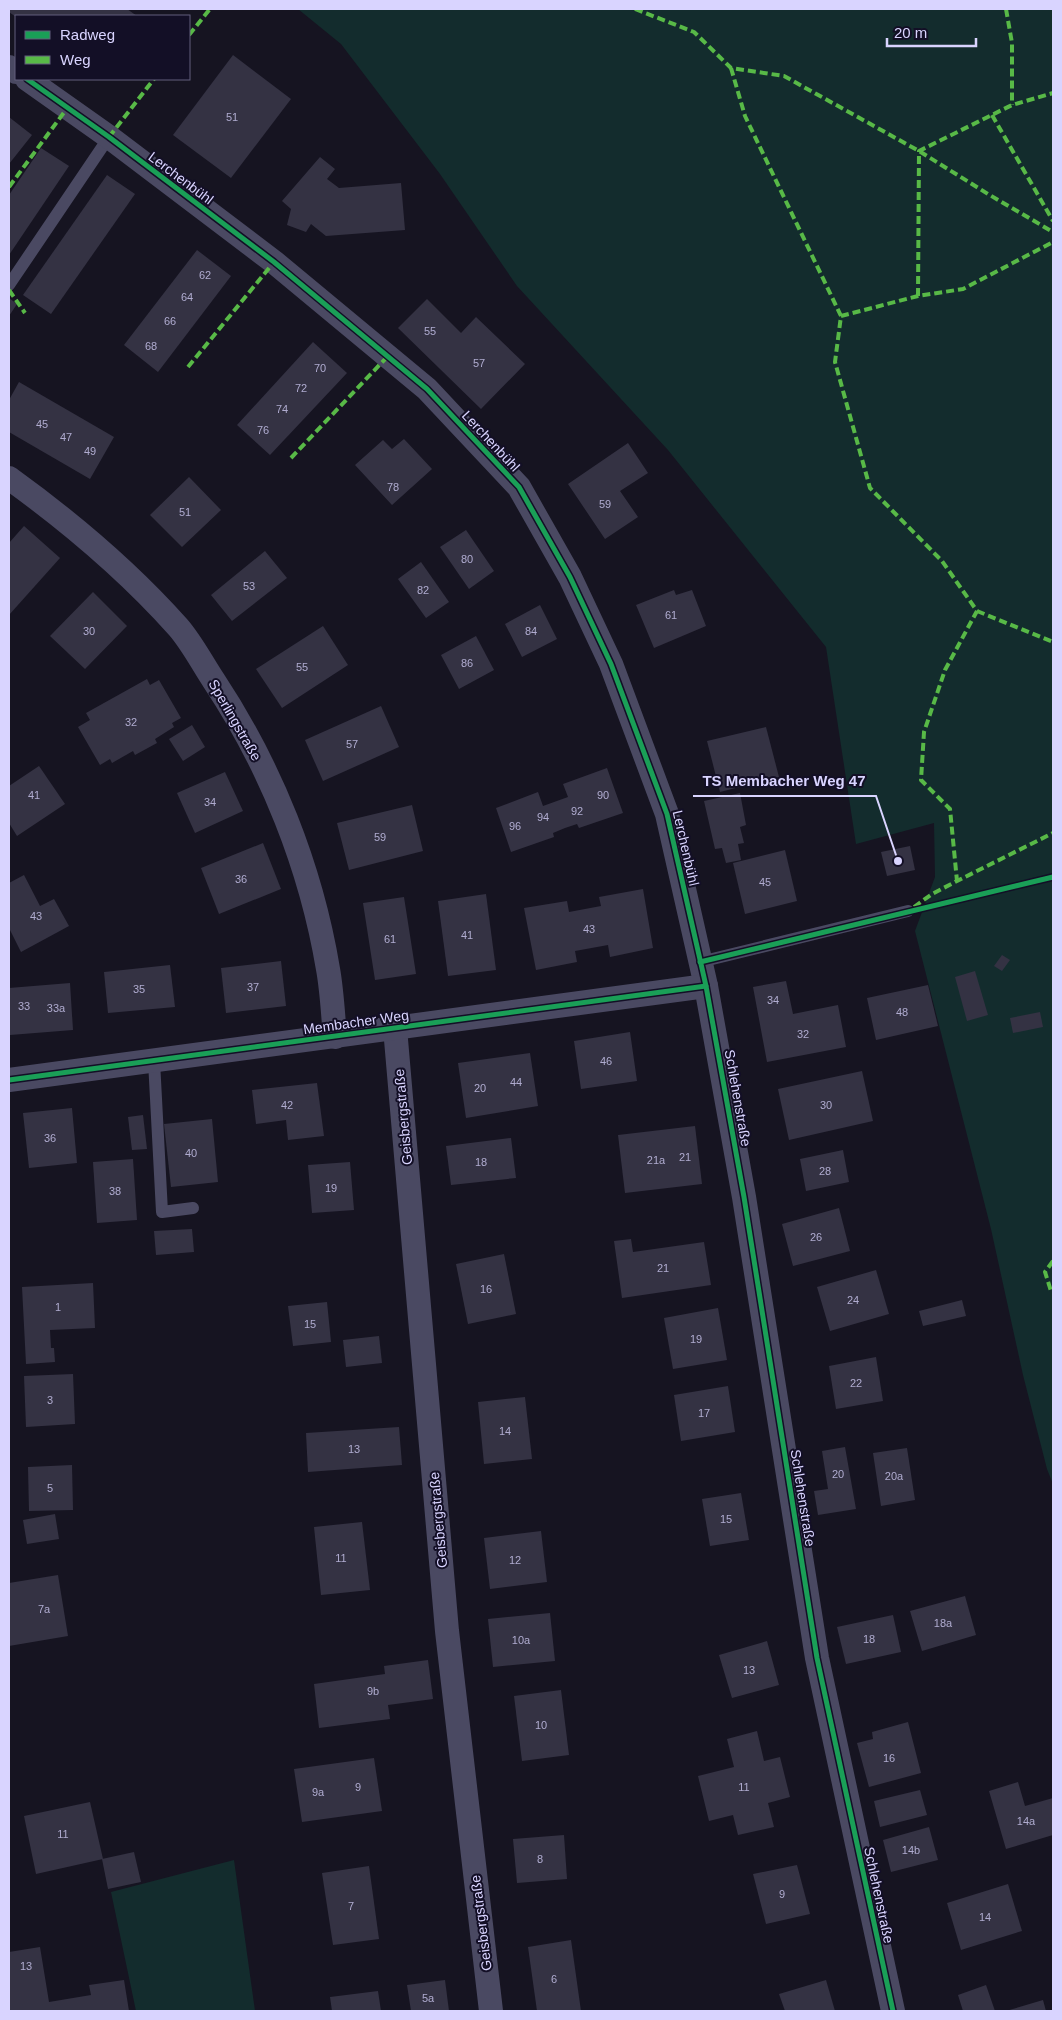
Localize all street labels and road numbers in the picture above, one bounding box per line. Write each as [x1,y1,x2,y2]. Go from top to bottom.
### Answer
street label: Lerchenbühl [145,148,217,208]
street label: Lerchenbühl [459,407,523,475]
street label: Sperlingstraße [205,677,265,764]
street label: Lerchenbühl [670,809,702,887]
street label: Membacher Weg [302,1007,410,1037]
street label: Schlehenstraße [722,1048,754,1148]
street label: Geisbergstraße [391,1068,415,1166]
street label: Schlehenstraße [787,1448,819,1548]
street label: Geisbergstraße [426,1471,450,1569]
street label: Schlehenstraße [861,1845,897,1945]
street label: Geisbergstraße [467,1874,495,1972]

